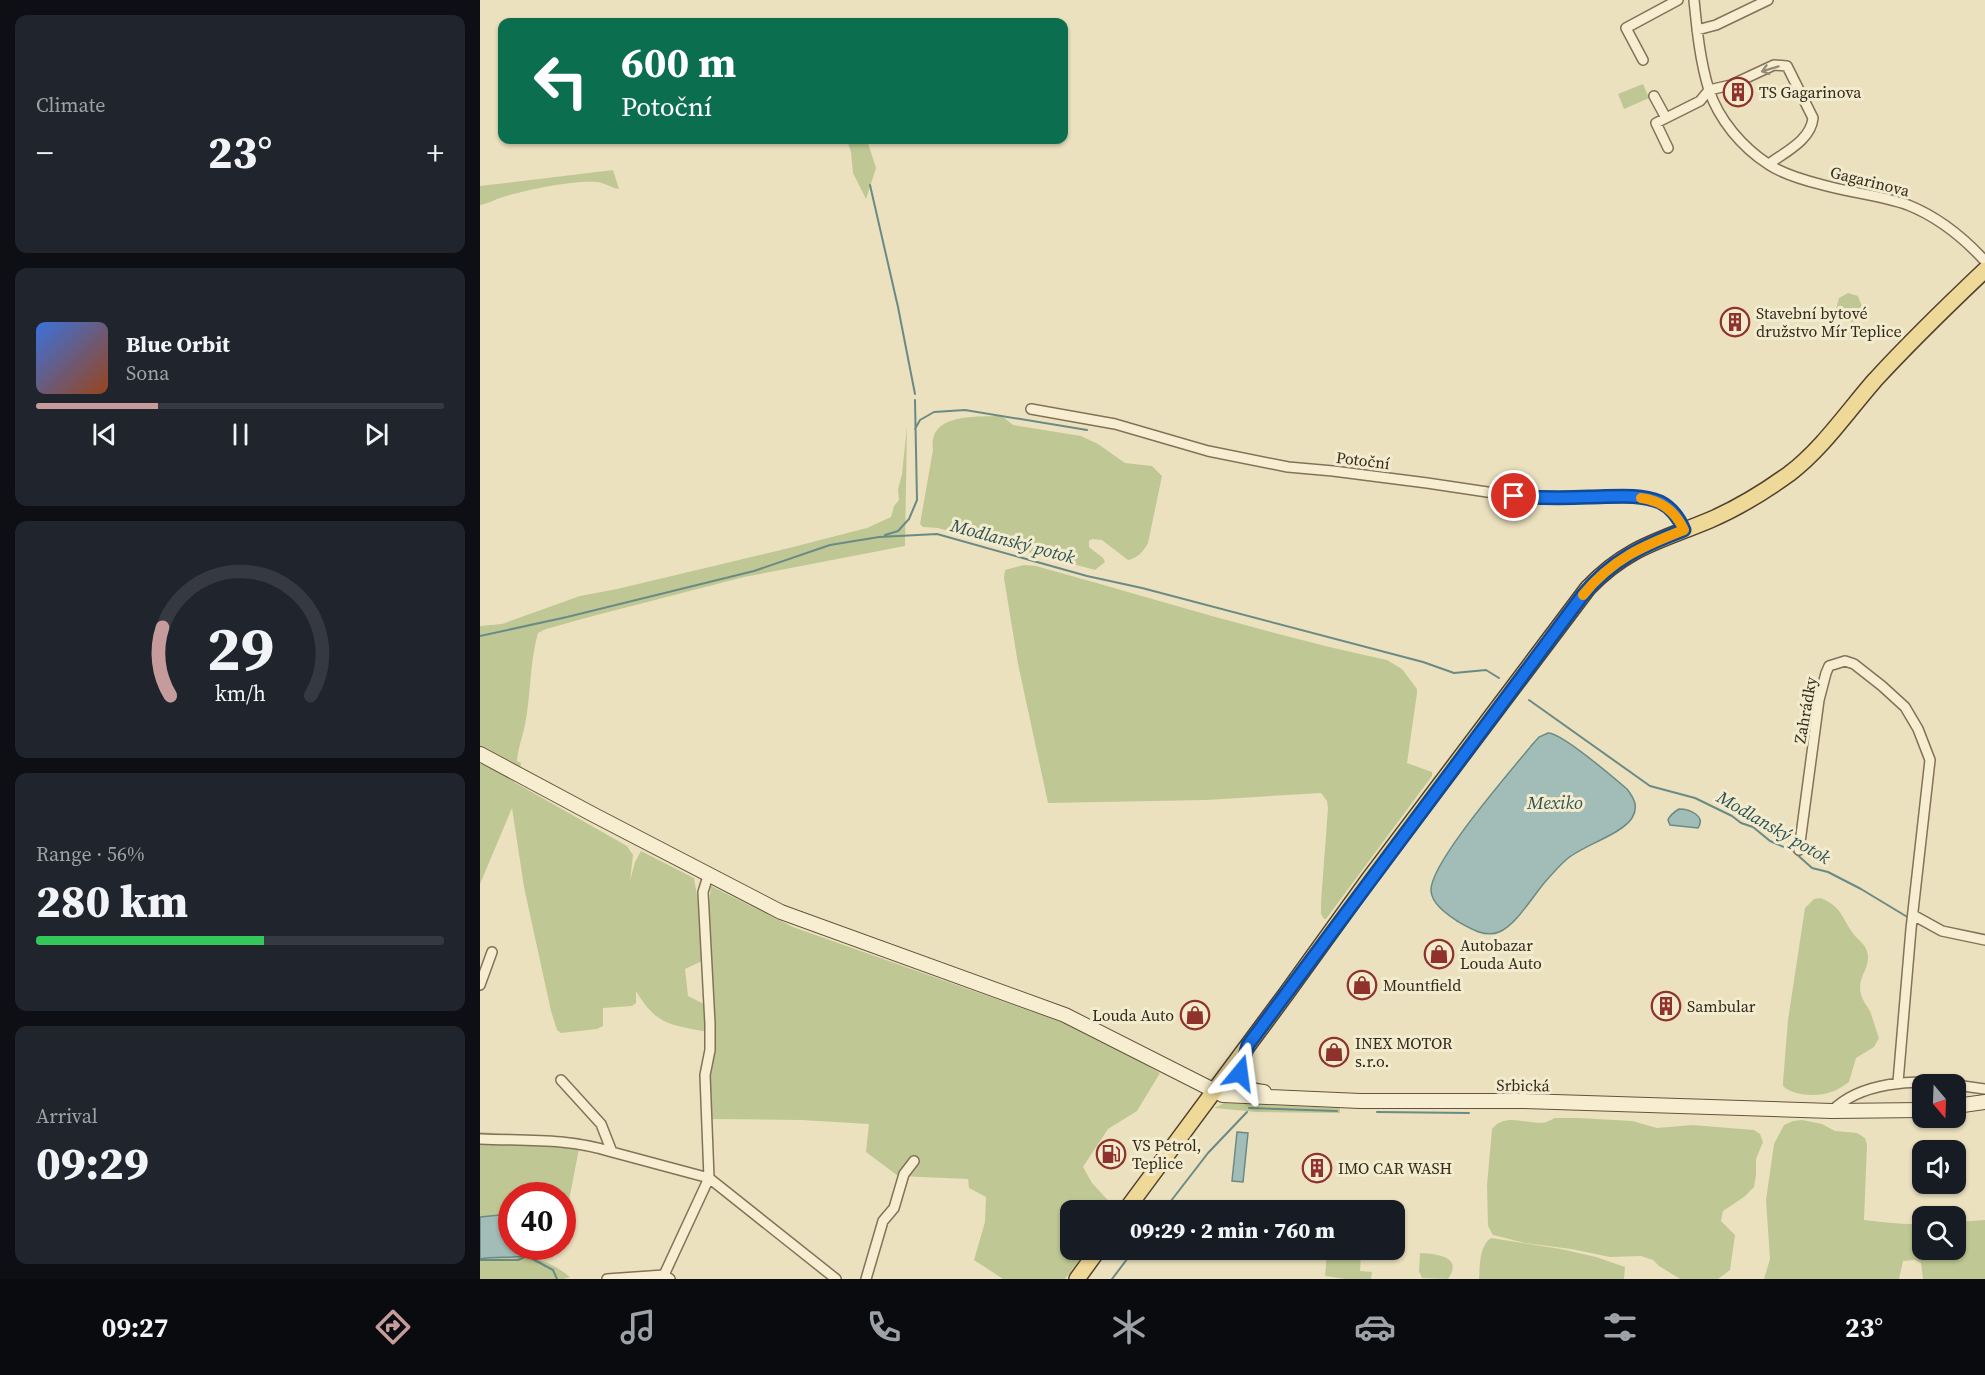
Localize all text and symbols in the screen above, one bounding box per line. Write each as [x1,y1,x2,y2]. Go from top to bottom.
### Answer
text: 600 m [621,33,736,91]
icon: left [522,42,600,120]
one-way arrow [1761,64,1780,75]
building icon: TS Gagarinova [1722,76,1754,108]
place label: TS Gagarinova [1759,81,1862,103]
text: Potoční [621,88,712,125]
text: Climate [36,91,105,119]
text: 23° [208,121,272,183]
text: − [36,130,54,175]
text: + [426,130,444,175]
street label: Gagarinova [1828,161,1913,202]
place label: Stavební bytové družstvo Mír Teplice [1756,302,1902,342]
building icon: Stavební bytové družstvo Mír Teplice [1719,306,1751,338]
text: Blue Orbit [126,329,230,359]
text: Sona [126,359,170,387]
icon: previous [88,418,121,451]
icon: pause [224,418,257,451]
icon: next [360,418,393,451]
street label: Potoční [1335,446,1391,474]
pin [1488,470,1539,521]
icon: arrive [1497,479,1530,512]
water label: Modlanský potok [947,512,1078,570]
text: 29 [206,606,274,692]
street label: Zahrádky [1788,674,1822,745]
text: km/h [214,680,266,709]
water label: Modlanský potok [1712,784,1836,870]
water label: Mexiko [1526,790,1583,815]
text: Range · 56% [36,840,145,868]
text: 280 km [36,870,188,932]
place label: Autobazar Louda Auto [1460,934,1542,974]
shop icon: Autobazar Louda Auto [1423,938,1455,970]
shop icon: Mountfield [1346,969,1378,1001]
place label: Mountfield [1383,974,1461,996]
building icon: Sambular [1650,990,1682,1022]
place label: Sambular [1687,995,1756,1017]
shop icon: Louda Auto [1179,999,1211,1031]
place label: Louda Auto [1092,1004,1174,1026]
place label: INEX MOTOR s.r.o. [1355,1032,1453,1072]
shop icon: INEX MOTOR s.r.o. [1318,1036,1350,1068]
position arrow [1208,1041,1272,1105]
street label: Srbická [1496,1074,1551,1096]
north arrow [1912,1074,1966,1128]
map controls [1912,1074,1966,1260]
text: Arrival [36,1102,98,1130]
text: 09:29 [36,1132,149,1194]
place label: VS Petrol, Teplice [1132,1134,1202,1174]
fuel station icon: VS Petrol, Teplice [1095,1138,1127,1170]
button: sound [1912,1140,1966,1194]
building icon: IMO CAR WASH [1301,1152,1333,1184]
place label: IMO CAR WASH [1338,1157,1452,1179]
speed limit sign: 40 [498,1182,576,1260]
button: search [1912,1206,1966,1260]
text: 09:29 · 2 min · 760 m [1130,1215,1335,1245]
icon: directions [372,1306,414,1348]
icon: music [617,1306,659,1348]
icon: phone [863,1306,905,1348]
icon: climate [1108,1306,1150,1348]
icon: car [1354,1306,1396,1348]
icon: filters [1599,1306,1641,1348]
text: 09:27 [102,1309,168,1346]
text: 23° [1845,1309,1883,1346]

